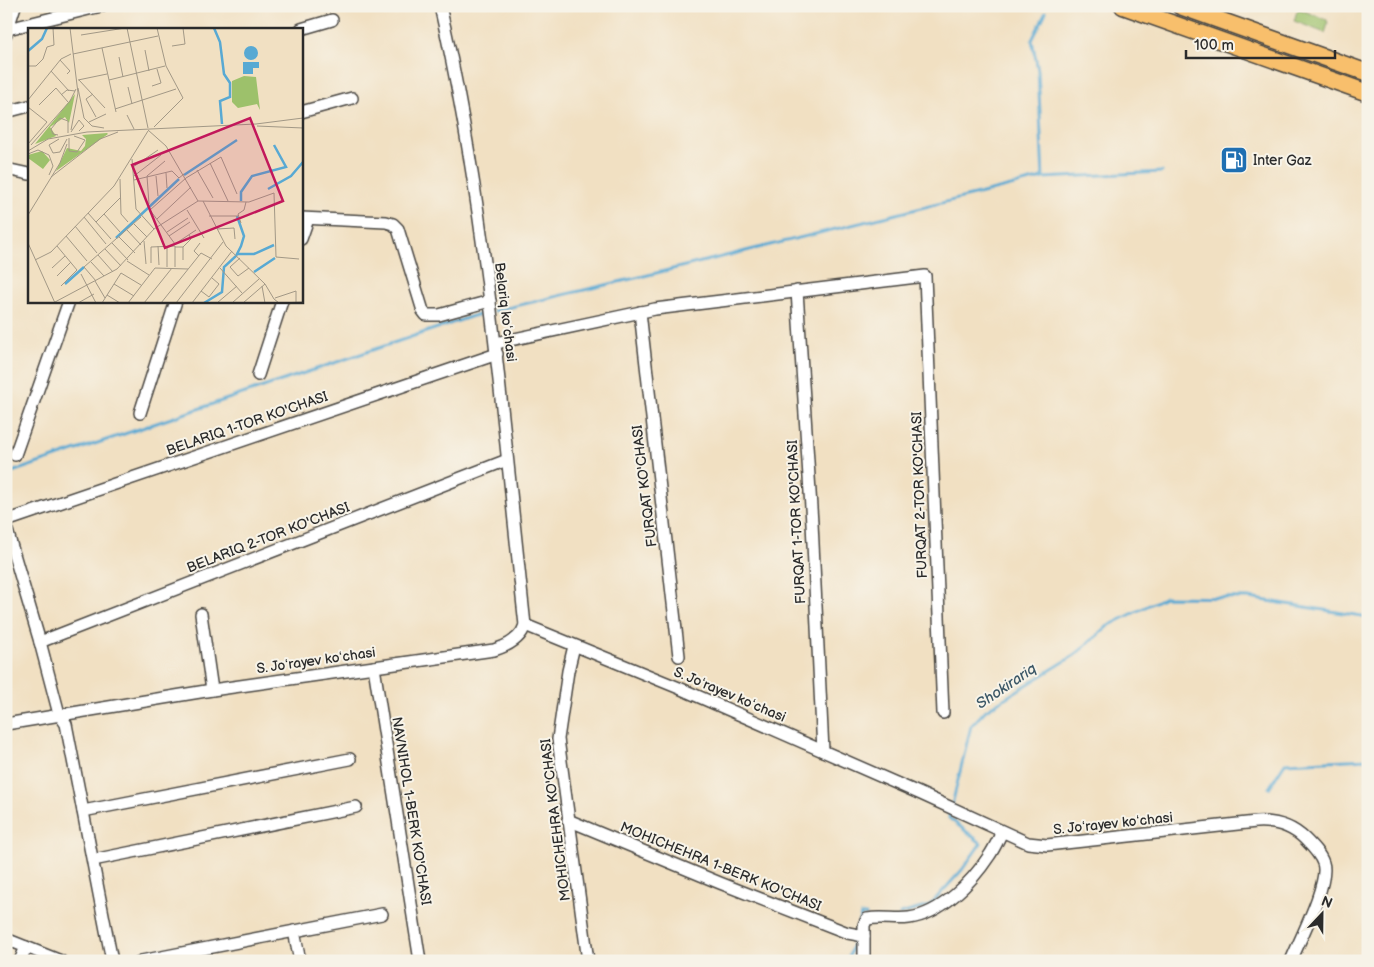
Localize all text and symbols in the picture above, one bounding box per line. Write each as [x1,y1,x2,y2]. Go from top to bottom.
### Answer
inset map [28,28,302,302]
scale bar [1186,28,1335,60]
text: 100 m [1194,36,1234,55]
fuel station icon: Inter Gaz [1219,145,1249,175]
place label: Inter Gaz [1253,152,1312,169]
street label: Belariq koʻchasi [491,261,520,363]
street label: BELARIQ 1-TOR KO'CHASI [164,388,330,459]
street label: FURQAT 2-TOR KO'CHASI [908,411,931,579]
street label: FURQAT KO'CHASI [629,424,660,548]
street label: FURQAT 1-TOR KO'CHASI [784,440,809,604]
street label: BELARIQ 2-TOR KO'CHASI [184,499,352,576]
street label: S. Joʻrayev koʻchasi [255,644,377,677]
water label: Shokirariq [973,659,1040,713]
street label: S. Joʻrayev koʻchasi [671,663,788,726]
street label: NAVNIHOL 1-BERK KO'CHASI [388,716,435,906]
street label: MOHICHEHRA KO'CHASI [537,738,574,902]
street label: S. Joʻrayev koʻchasi [1052,809,1174,838]
street label: MOHICHEHRA 1-BERK KO'CHASI [618,818,824,915]
north arrow [1296,890,1346,940]
text: N [1319,893,1335,912]

